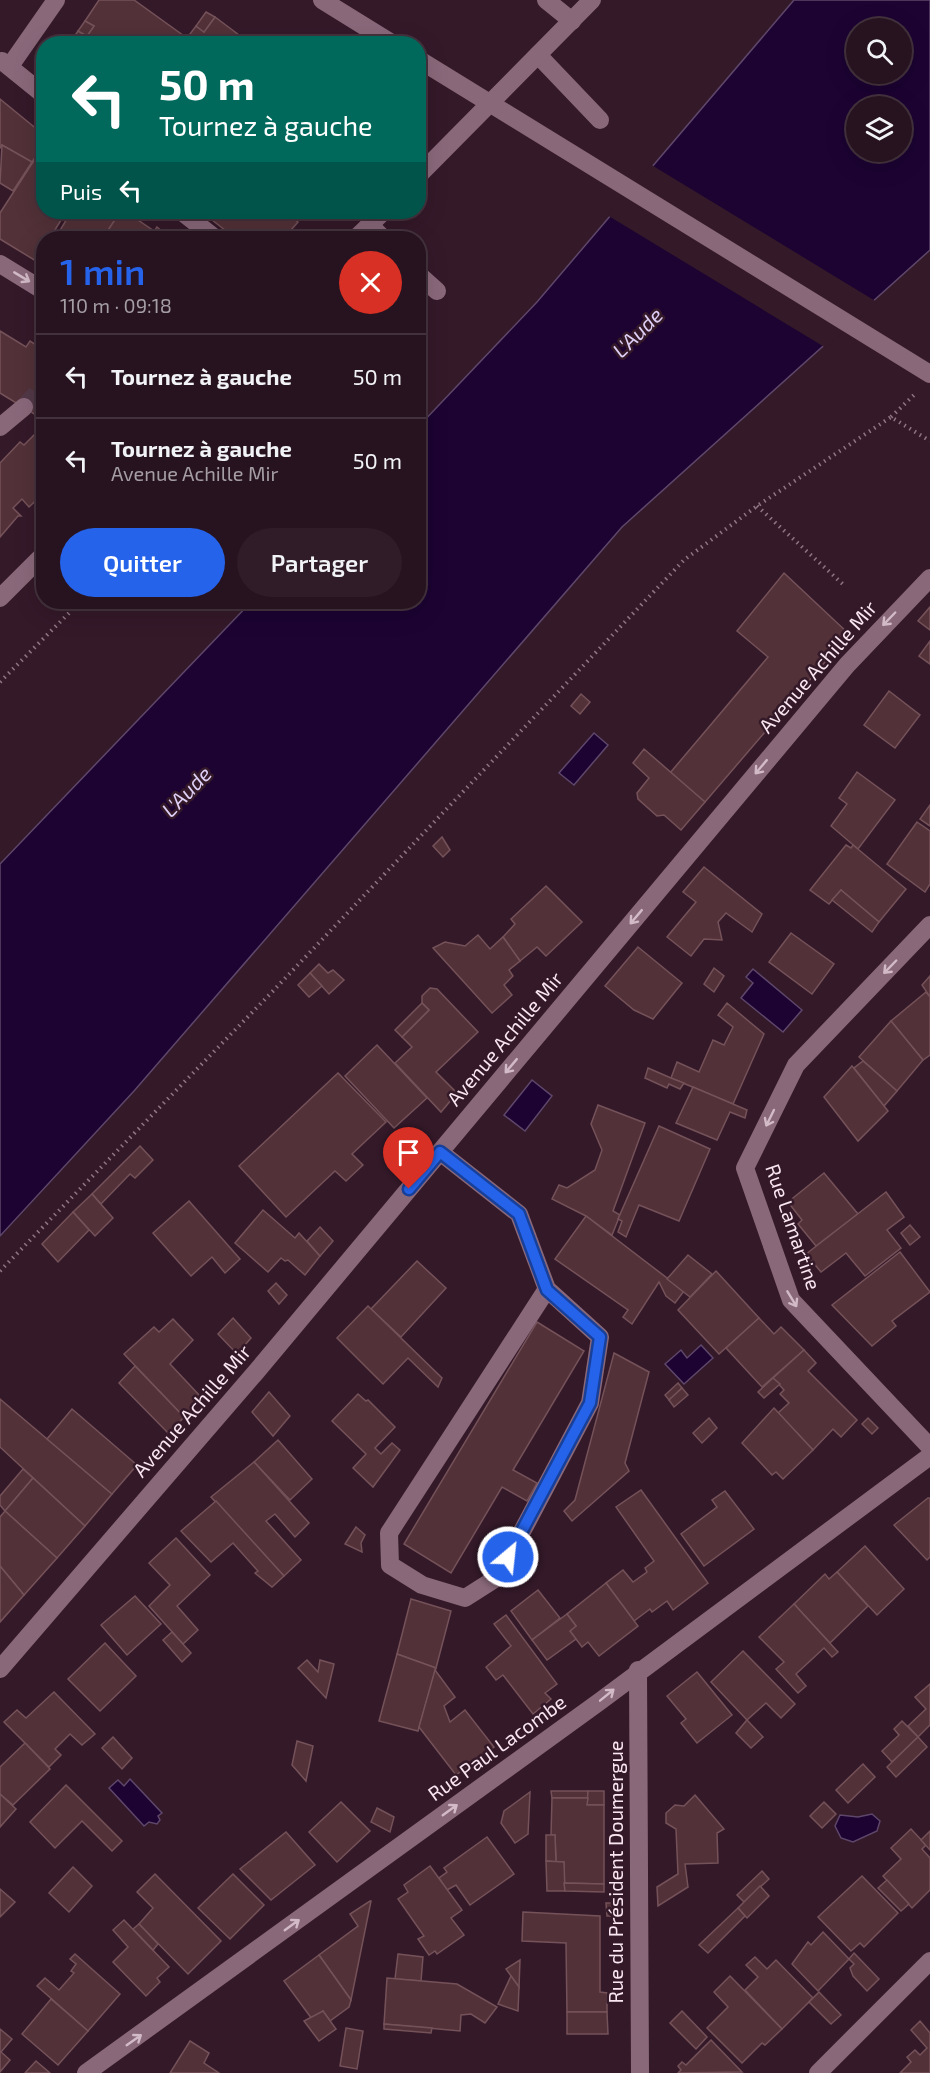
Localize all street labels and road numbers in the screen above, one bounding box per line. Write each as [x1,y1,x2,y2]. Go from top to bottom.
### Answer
street label: Avenue Achille Mir [753,595,881,737]
street label: Avenue Achille Mir [441,967,567,1110]
street label: Rue Lamartine [761,1161,827,1293]
street label: Avenue Achille Mir [127,1339,255,1481]
street label: Rue Paul Lacombe [423,1689,570,1805]
street label: Rue du Président Doumergue [603,1740,627,2004]

